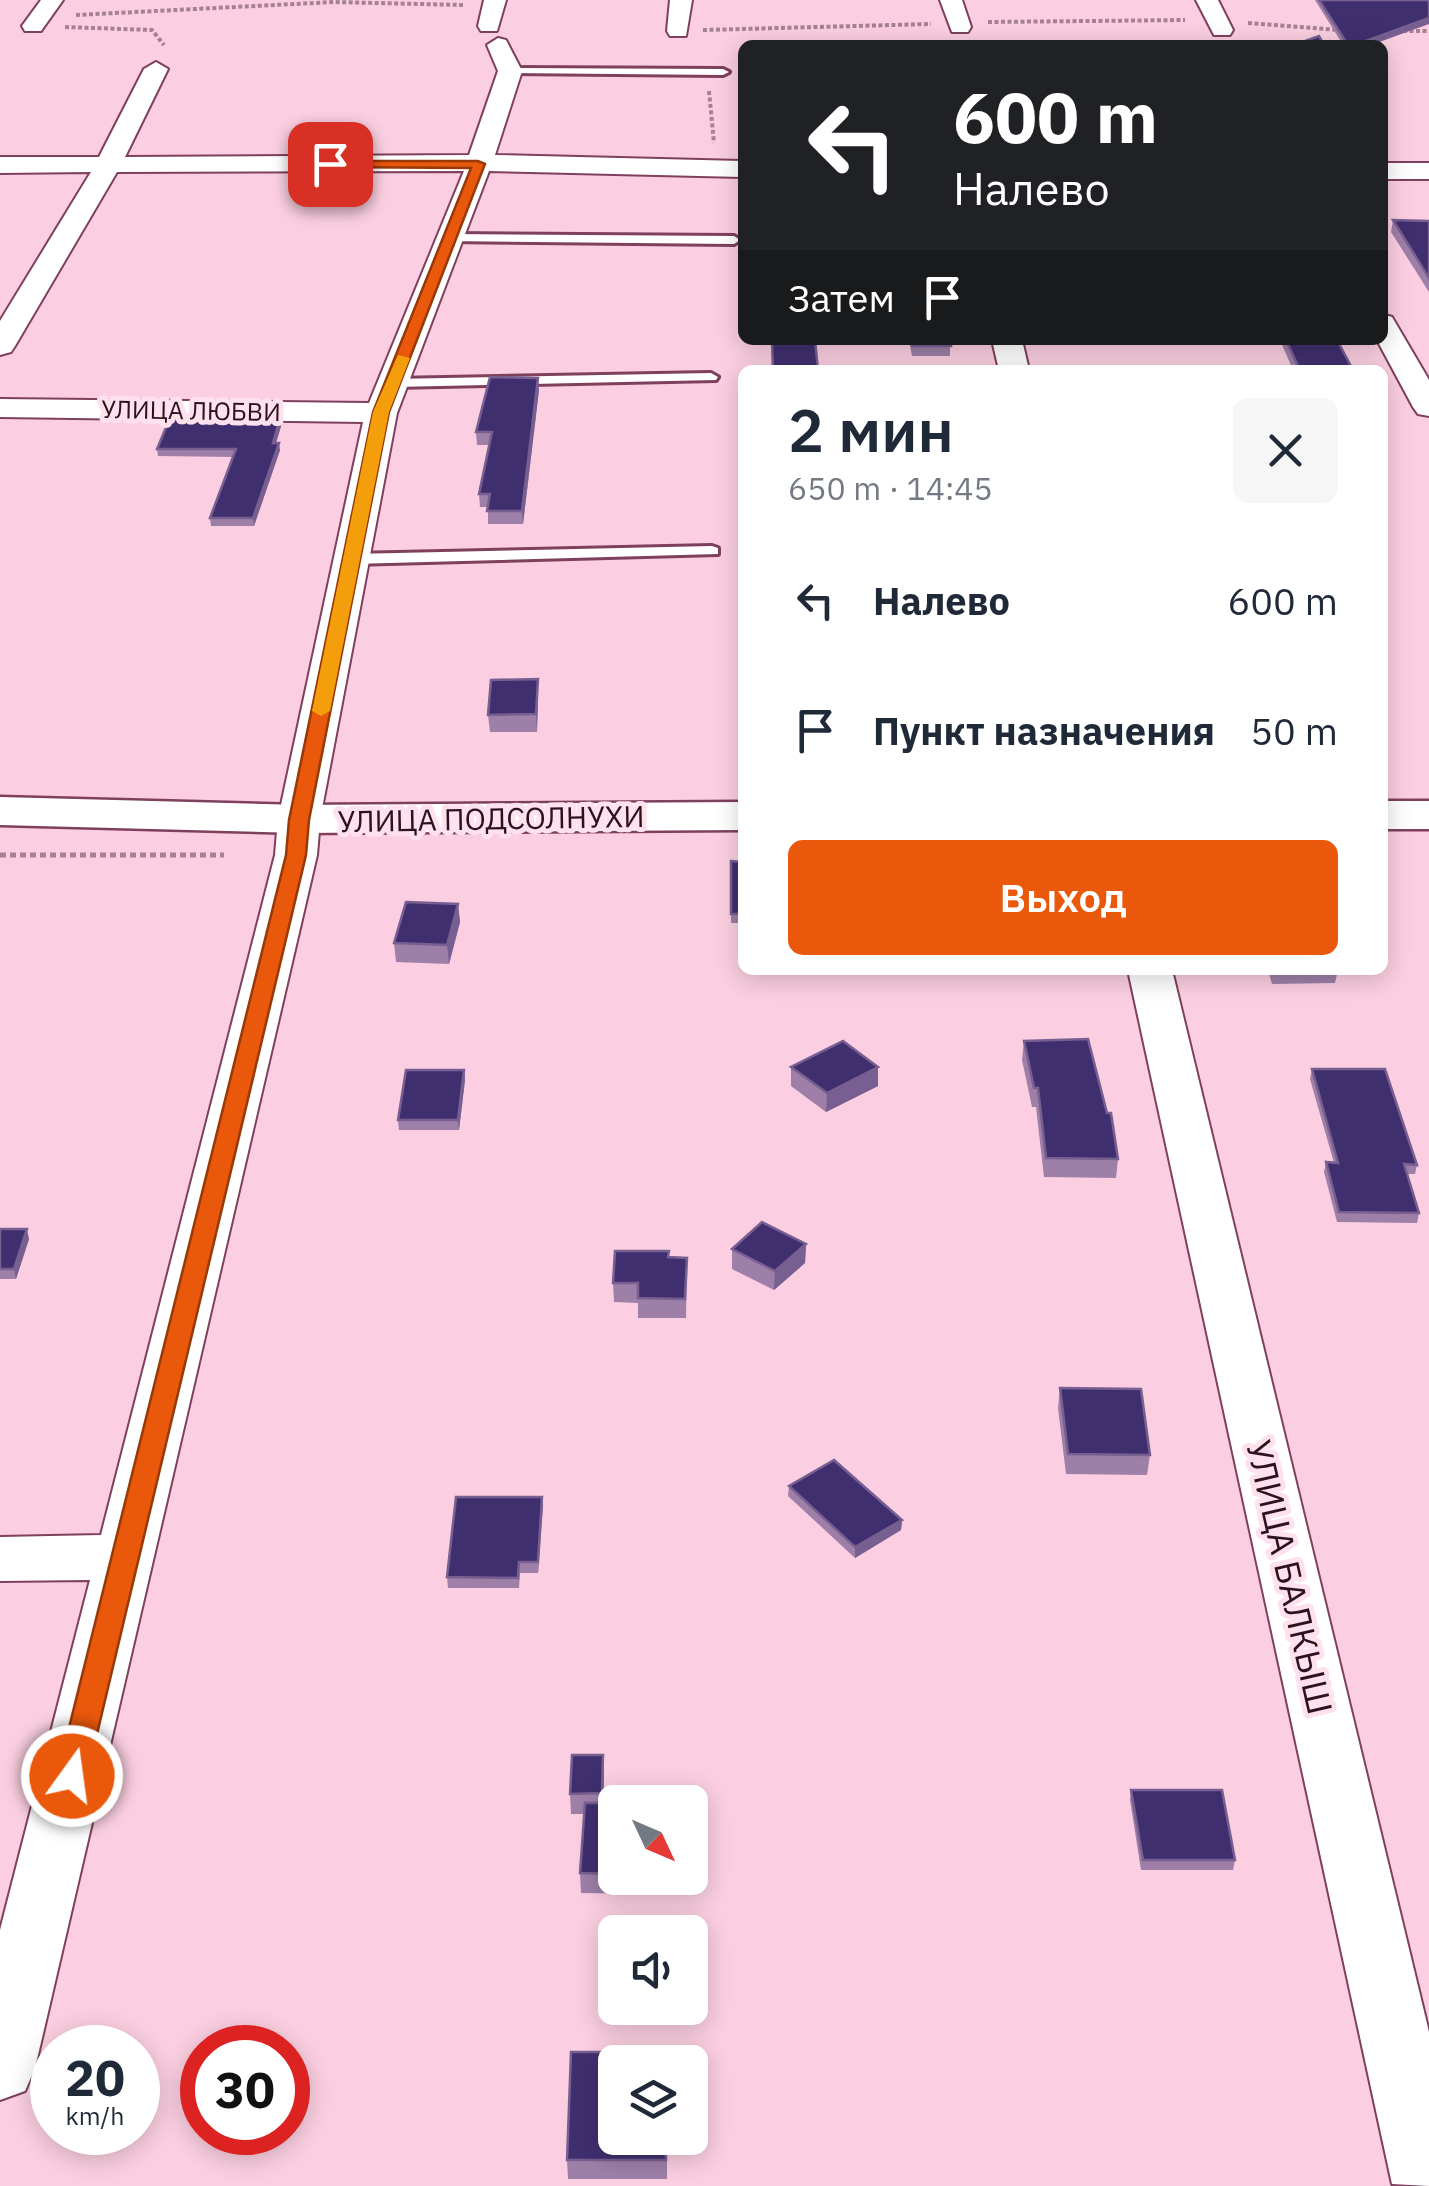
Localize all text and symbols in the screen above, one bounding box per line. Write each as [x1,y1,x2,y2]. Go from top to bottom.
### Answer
text: 600 m [953,71,1158,162]
icon: left [788,80,918,210]
pin [288,122,373,207]
icon: arrive [303,137,358,192]
text: Налево [953,159,1110,217]
icon: arrive [915,270,970,325]
text: Затем [788,273,895,322]
text: 2 мин [788,390,954,469]
street label: УЛИЦА ЛЮБВИ [101,392,281,428]
button: close [1233,398,1338,503]
text: 650 m · 14:45 [788,467,993,509]
icon: left [788,573,843,628]
text: Налево [873,576,1010,625]
text: 600 m [1227,576,1338,625]
icon: arrive [788,703,843,758]
text: Пункт назначения [873,706,1215,755]
text: 50 m [1250,706,1338,755]
street label: УЛИЦА ПОДСОЛНУХИ [337,796,645,840]
button: Выход [788,840,1338,955]
street label: УЛИЦА БАЛКЫШ [1236,1435,1344,1719]
position arrow [20,1724,124,1828]
north arrow [598,1785,708,1895]
map controls [598,1785,708,2155]
button: sound [598,1915,708,2025]
speed limit sign: 30 [180,2025,310,2155]
text: 20 [65,2045,125,2110]
button: layers [598,2045,708,2155]
text: km/h [66,2099,124,2132]

